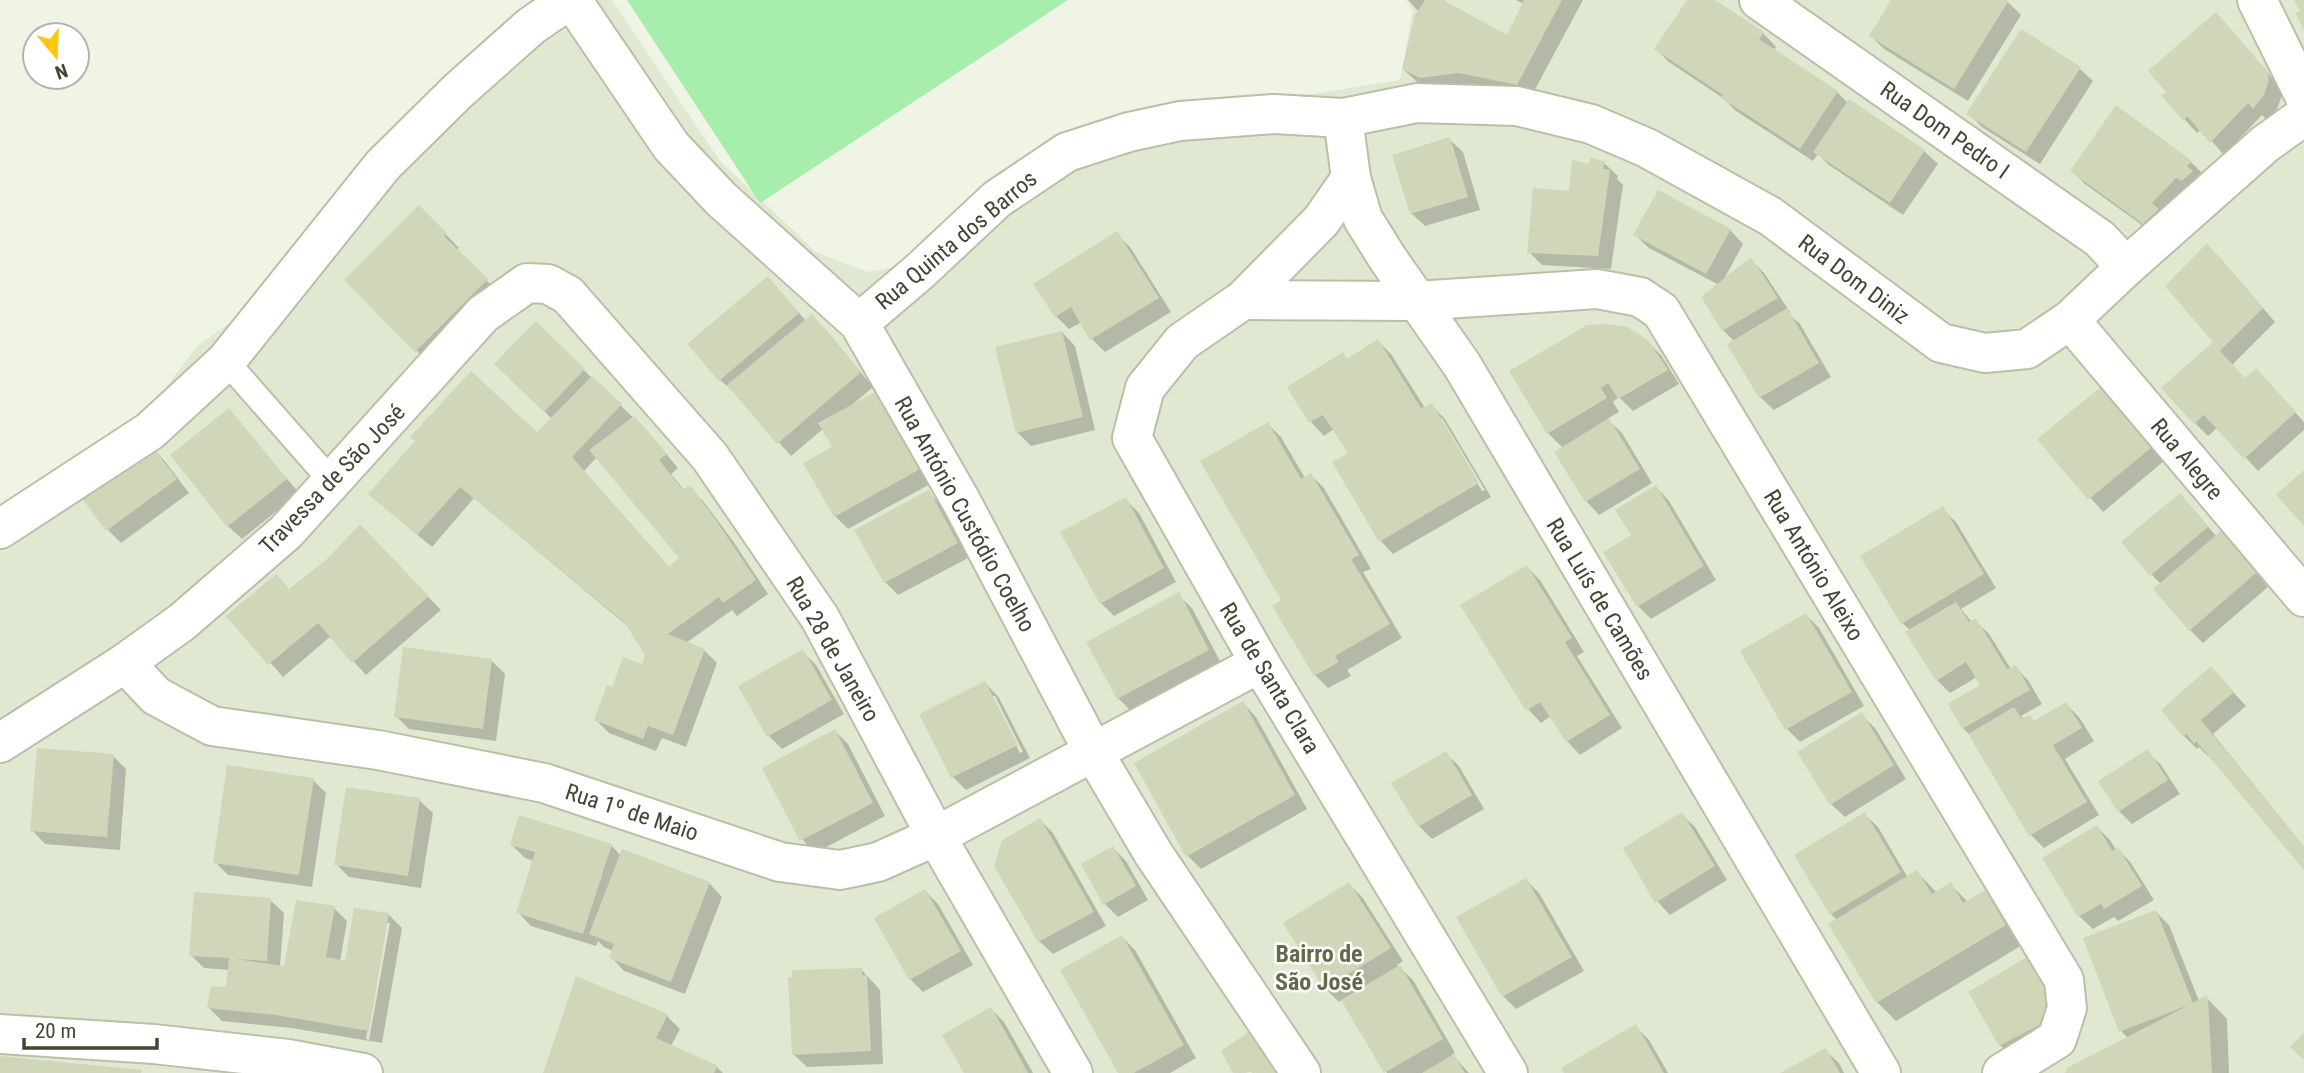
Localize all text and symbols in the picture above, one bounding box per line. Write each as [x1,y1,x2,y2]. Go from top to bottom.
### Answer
north arrow [21,21,91,91]
text: N [52,59,71,84]
street label: Rua Dom Pedro I [1875,76,2014,185]
street label: Rua Quinta dos Barros [870,165,1042,316]
street label: Rua Dom Diniz [1793,229,1914,330]
street label: Rua António Custódio Coelho [889,392,1041,637]
street label: Travessa de São José [254,399,411,560]
street label: Rua Alegre [2145,413,2228,505]
street label: Rua António Aleixo [1758,485,1869,646]
street label: Rua Luís de Camões [1541,513,1659,685]
street label: Rua 28 de Janeiro [780,572,885,726]
street label: Rua de Santa Clara [1214,598,1325,759]
street label: Rua 1º de Maio [562,778,702,847]
district label: Bairro de São José [1275,940,1363,996]
scale bar [24,1006,158,1050]
text: 20 m [35,1019,76,1043]

